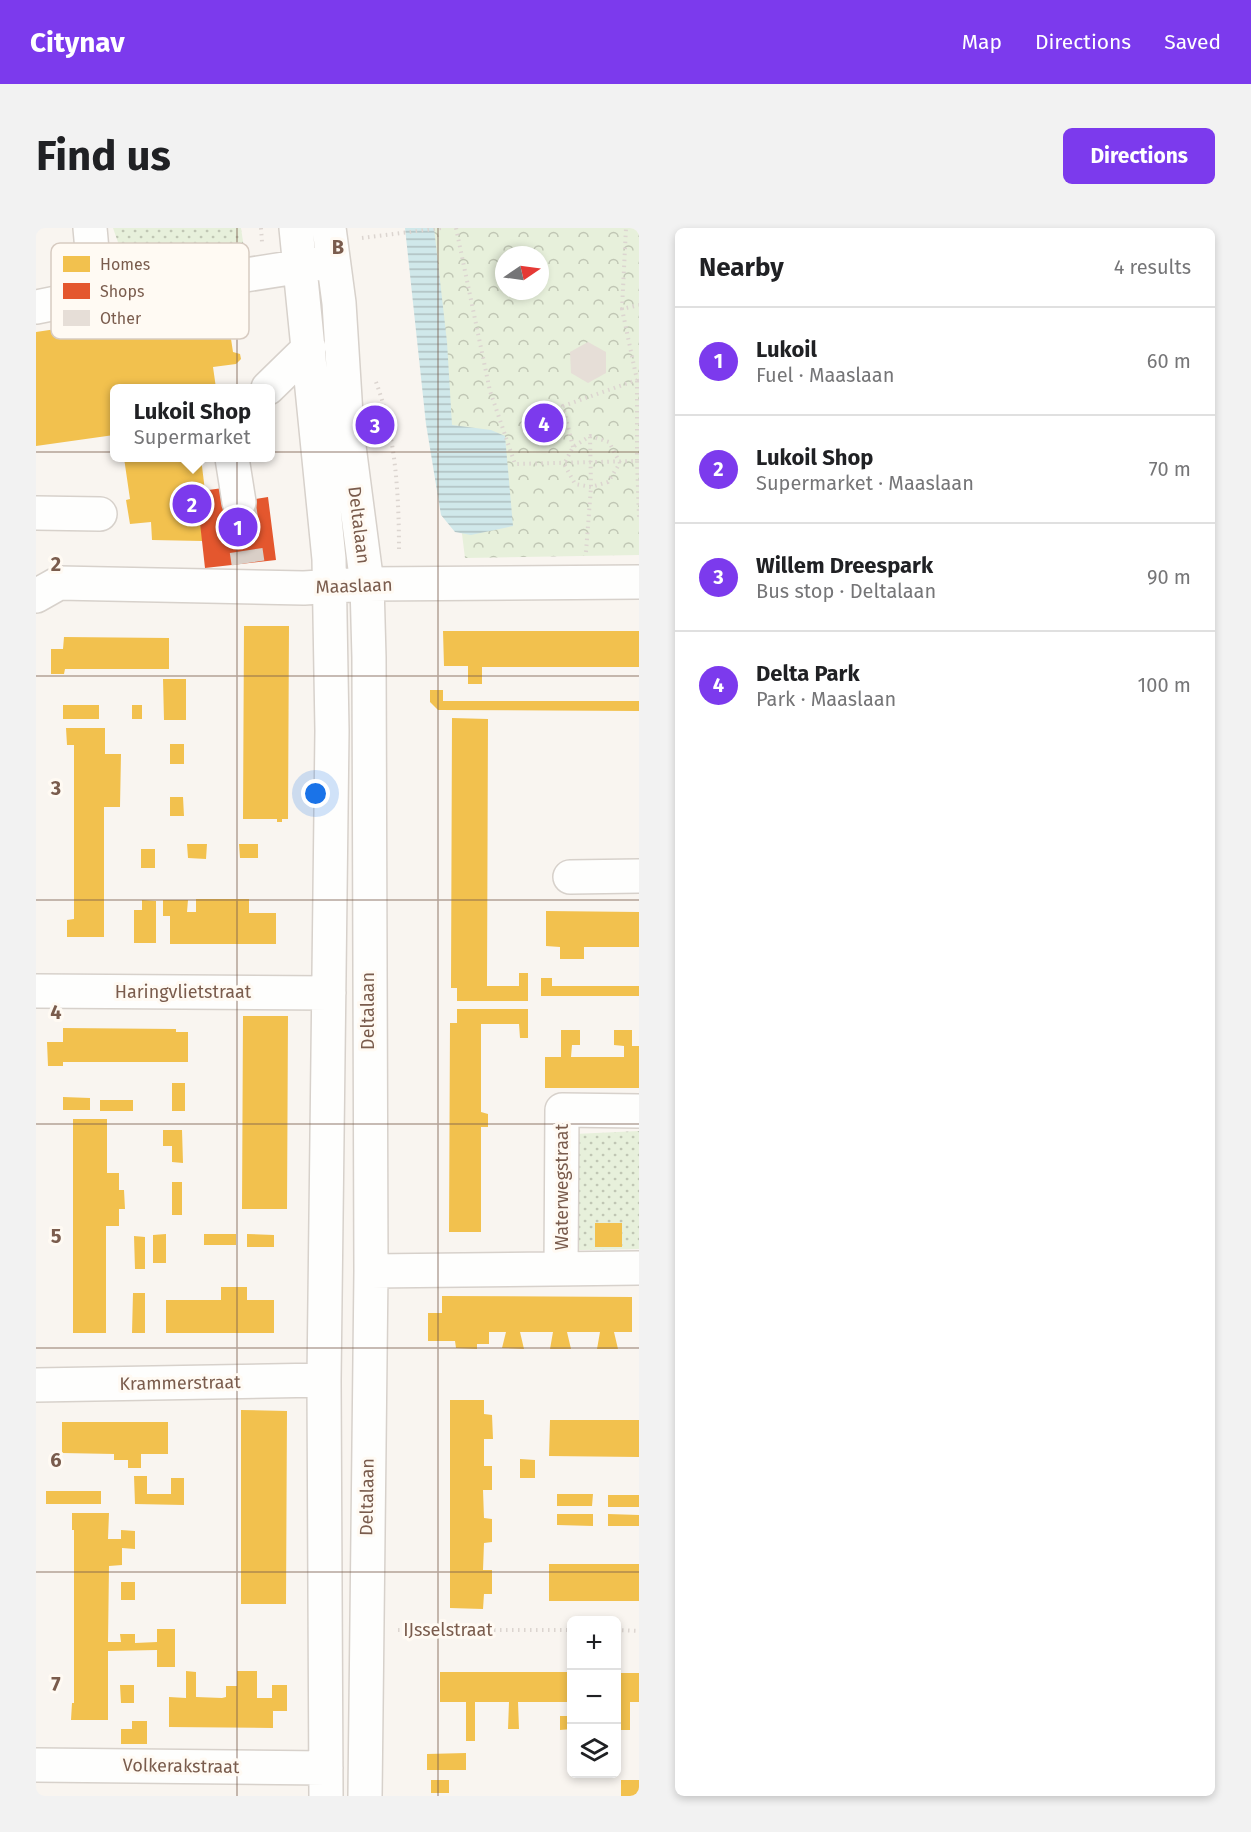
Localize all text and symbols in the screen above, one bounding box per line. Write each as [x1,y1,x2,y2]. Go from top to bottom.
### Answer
text: Citynav [30,26,125,59]
text: Map [962,29,1002,55]
text: Directions [1035,29,1131,55]
text: Saved [1164,29,1221,55]
button: Directions [1063,128,1215,184]
text: Find us [36,131,171,181]
text: B [332,235,344,259]
legend [51,243,249,339]
north arrow [495,246,549,300]
text: Nearby [699,252,784,283]
text: Homes [100,255,150,274]
text: 4 results [1114,255,1191,279]
text: Shops [100,282,144,301]
text: Other [100,309,142,328]
text: Lukoil [756,336,817,363]
text: 1 [714,349,723,373]
text: 60 m [1147,349,1191,373]
text: Fuel · Maaslaan [756,363,894,387]
popup [110,384,275,462]
text: Lukoil Shop [134,398,251,425]
pin: 4 [524,400,564,446]
pin: 3 [356,402,394,448]
text: Supermarket [134,425,251,449]
text: Lukoil Shop [756,444,873,471]
text: 2 [713,457,724,481]
text: 70 m [1149,457,1191,481]
text: Supermarket · Maaslaan [756,471,974,495]
pin: 2 [172,482,212,526]
street label: Deltalaan [343,485,375,565]
pin: 1 [218,504,258,550]
text: 2 [51,552,61,576]
text: Willem Dreespark [756,552,933,579]
text: 3 [713,565,724,589]
text: 90 m [1147,565,1191,589]
street label: Maaslaan [315,574,393,598]
text: Bus stop · Deltalaan [756,579,936,603]
text: Delta Park [756,660,860,687]
text: 4 [713,673,724,697]
text: 100 m [1138,673,1191,697]
text: Park · Maaslaan [756,687,896,711]
text: 3 [50,776,61,800]
your location [301,779,330,808]
street label: Deltalaan [357,972,379,1050]
street label: Haringvlietstraat [115,981,252,1003]
text: 4 [50,1000,62,1024]
street label: Waterwegstraat [551,1123,573,1250]
text: 5 [51,1224,62,1248]
street label: Krammerstraat [119,1371,241,1395]
text: 6 [50,1448,62,1472]
street label: Deltalaan [355,1458,379,1536]
map controls [567,1616,621,1778]
button: + [567,1616,621,1670]
street label: IJsselstraat [403,1619,493,1641]
button: − [567,1670,621,1724]
text: 7 [51,1672,61,1696]
button: layers [567,1724,621,1778]
street label: Volkerakstraat [122,1754,240,1778]

